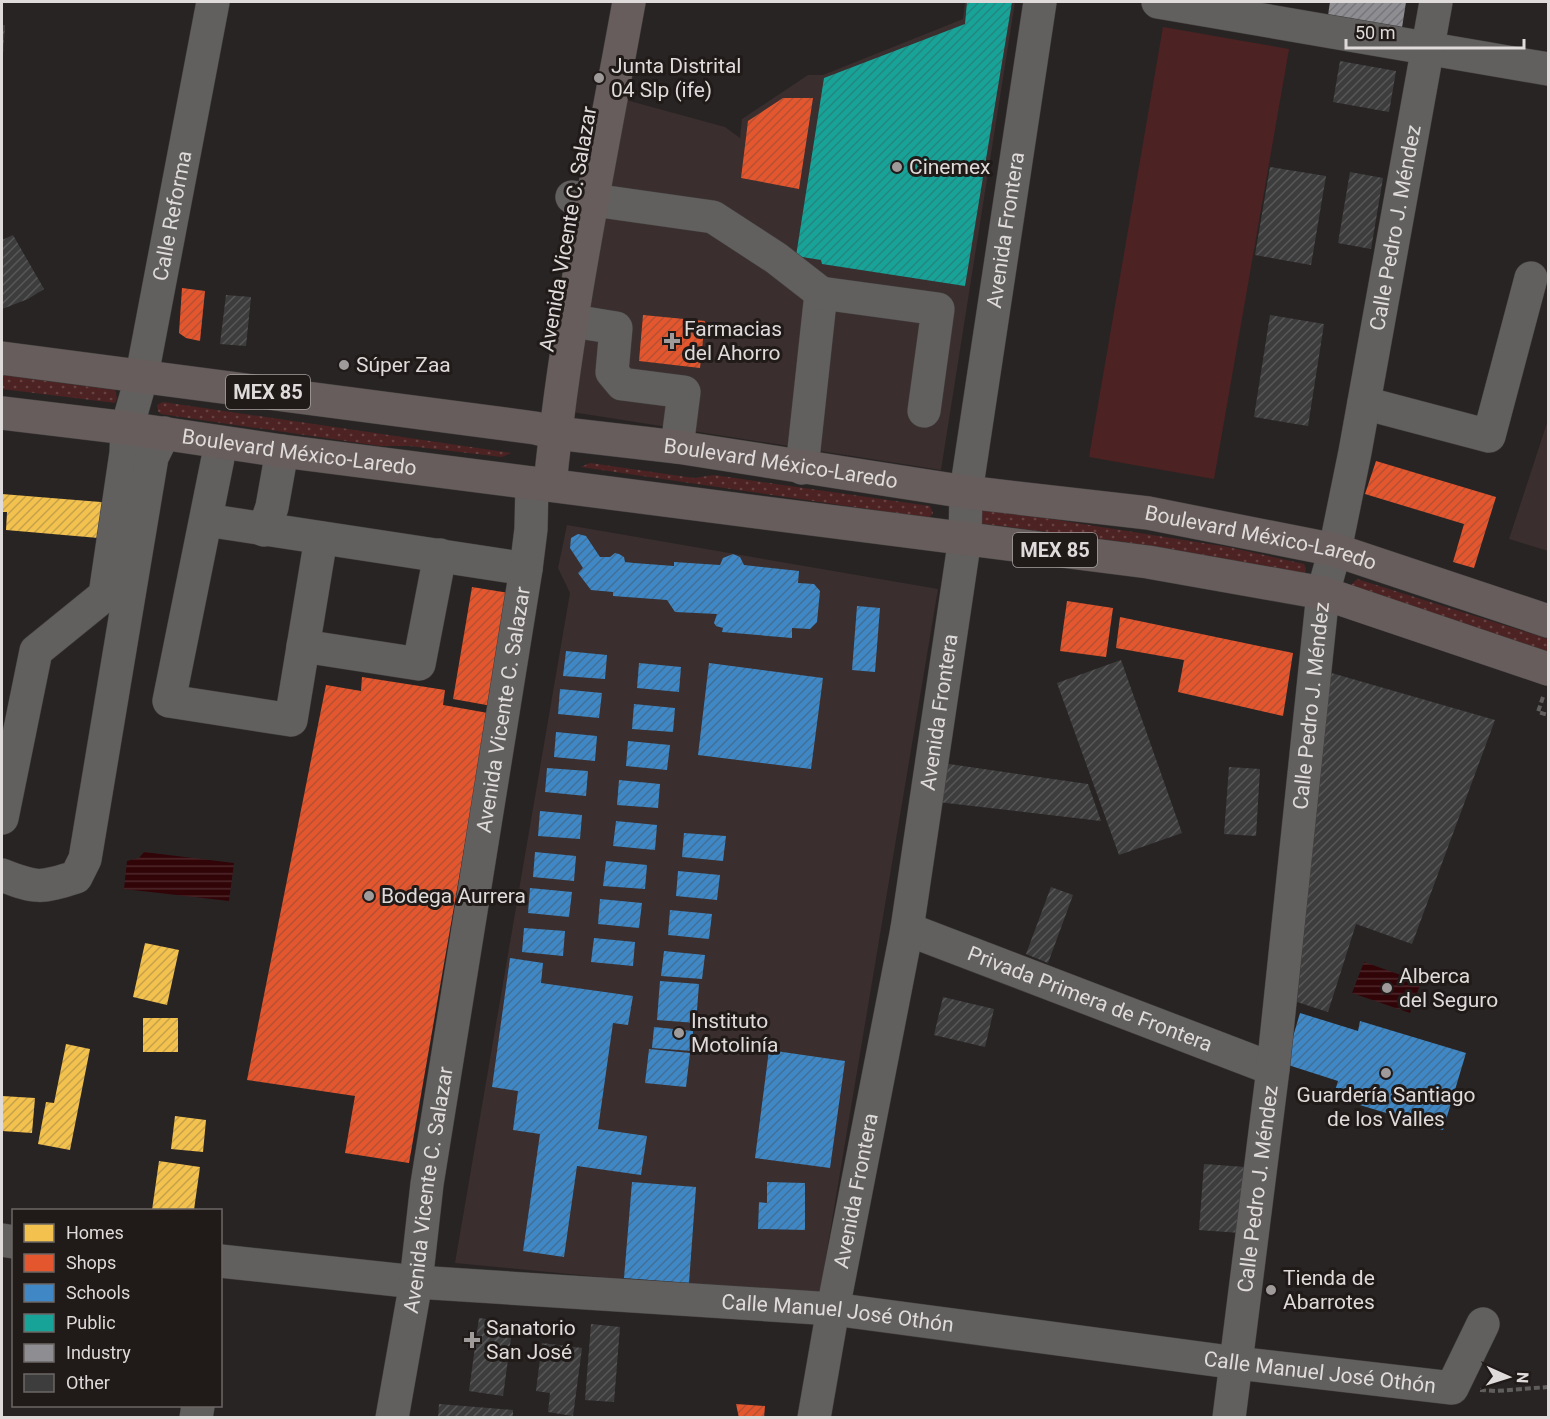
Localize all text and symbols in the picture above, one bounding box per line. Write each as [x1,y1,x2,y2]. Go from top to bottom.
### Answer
scale bar [1346,12,1524,50]
text: 50 m [1355,22,1395,43]
place label: Junta Distrital 04 Slp (ife) [611,54,741,102]
marker: Junta Distrital 04 Slp (ife) [592,71,606,85]
street label: Avenida Vicente C. Salazar [535,104,601,354]
street label: Calle Pedro J. Méndez [1365,123,1426,333]
street label: Calle Reforma [148,149,196,283]
street label: Avenida Frontera [982,150,1029,310]
place label: Cinemex [909,155,990,179]
marker: Cinemex [890,160,904,174]
place label: Farmacias del Ahorro [684,317,782,365]
marker: Farmacias del Ahorro [665,334,679,348]
place label: Súper Zaa [356,353,451,377]
marker: Súper Zaa [337,358,351,372]
road number: MEX 85 [226,375,310,409]
street label: Boulevard México-Laredo [180,424,418,480]
street label: Boulevard México-Laredo [662,434,900,493]
street label: Boulevard México-Laredo [1143,501,1380,575]
road number: MEX 85 [1013,533,1097,567]
street label: Avenida Vicente C. Salazar [472,585,535,835]
street label: Calle Pedro J. Méndez [1288,601,1334,811]
street label: Avenida Frontera [916,632,963,792]
place label: Bodega Aurrera [381,884,526,908]
marker: Bodega Aurrera [362,889,376,903]
street label: Privada Primera de Frontera [964,941,1216,1057]
place label: Alberca del Seguro [1399,964,1498,1012]
marker: Alberca del Seguro [1380,981,1394,995]
place label: Instituto Motolinía [691,1009,778,1057]
marker: Instituto Motolinía [672,1026,686,1040]
street label: Avenida Vicente C. Salazar [399,1065,458,1315]
marker: Guardería Santiago de los Valles [1379,1066,1393,1080]
place label: Guardería Santiago de los Valles [1297,1083,1475,1131]
street label: Calle Pedro J. Méndez [1233,1084,1283,1294]
street label: Avenida Frontera [829,1111,883,1271]
legend [12,1209,222,1407]
text: Homes [66,1222,124,1243]
text: Shops [66,1252,116,1273]
place label: Tienda de Abarrotes [1283,1266,1375,1314]
text: Schools [66,1282,130,1303]
marker: Tienda de Abarrotes [1264,1283,1278,1297]
street label: Calle Manuel José Othón [721,1290,955,1337]
text: Public [66,1312,116,1333]
place label: Sanatorio San José [486,1316,576,1364]
marker: Sanatorio San José [463,1331,481,1349]
text: Industry [66,1342,131,1363]
street label: Calle Manuel José Othón [1202,1347,1437,1398]
north arrow [1478,1347,1538,1407]
text: Other [66,1372,110,1393]
text: N [1513,1372,1532,1384]

